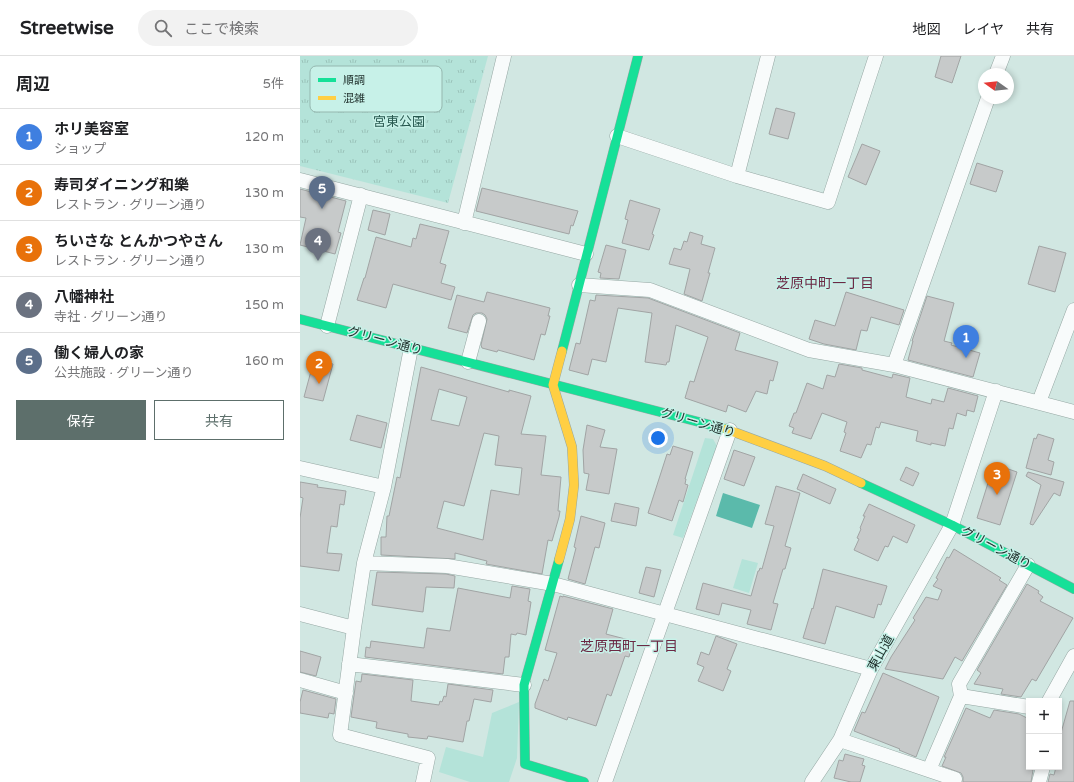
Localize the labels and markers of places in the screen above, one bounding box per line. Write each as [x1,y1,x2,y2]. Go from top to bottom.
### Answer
pin: 5 [309,176,335,209]
pin: 4 [305,228,331,261]
pin: 1 [953,325,979,358]
pin: 2 [306,351,332,384]
pin: 3 [984,462,1010,495]

